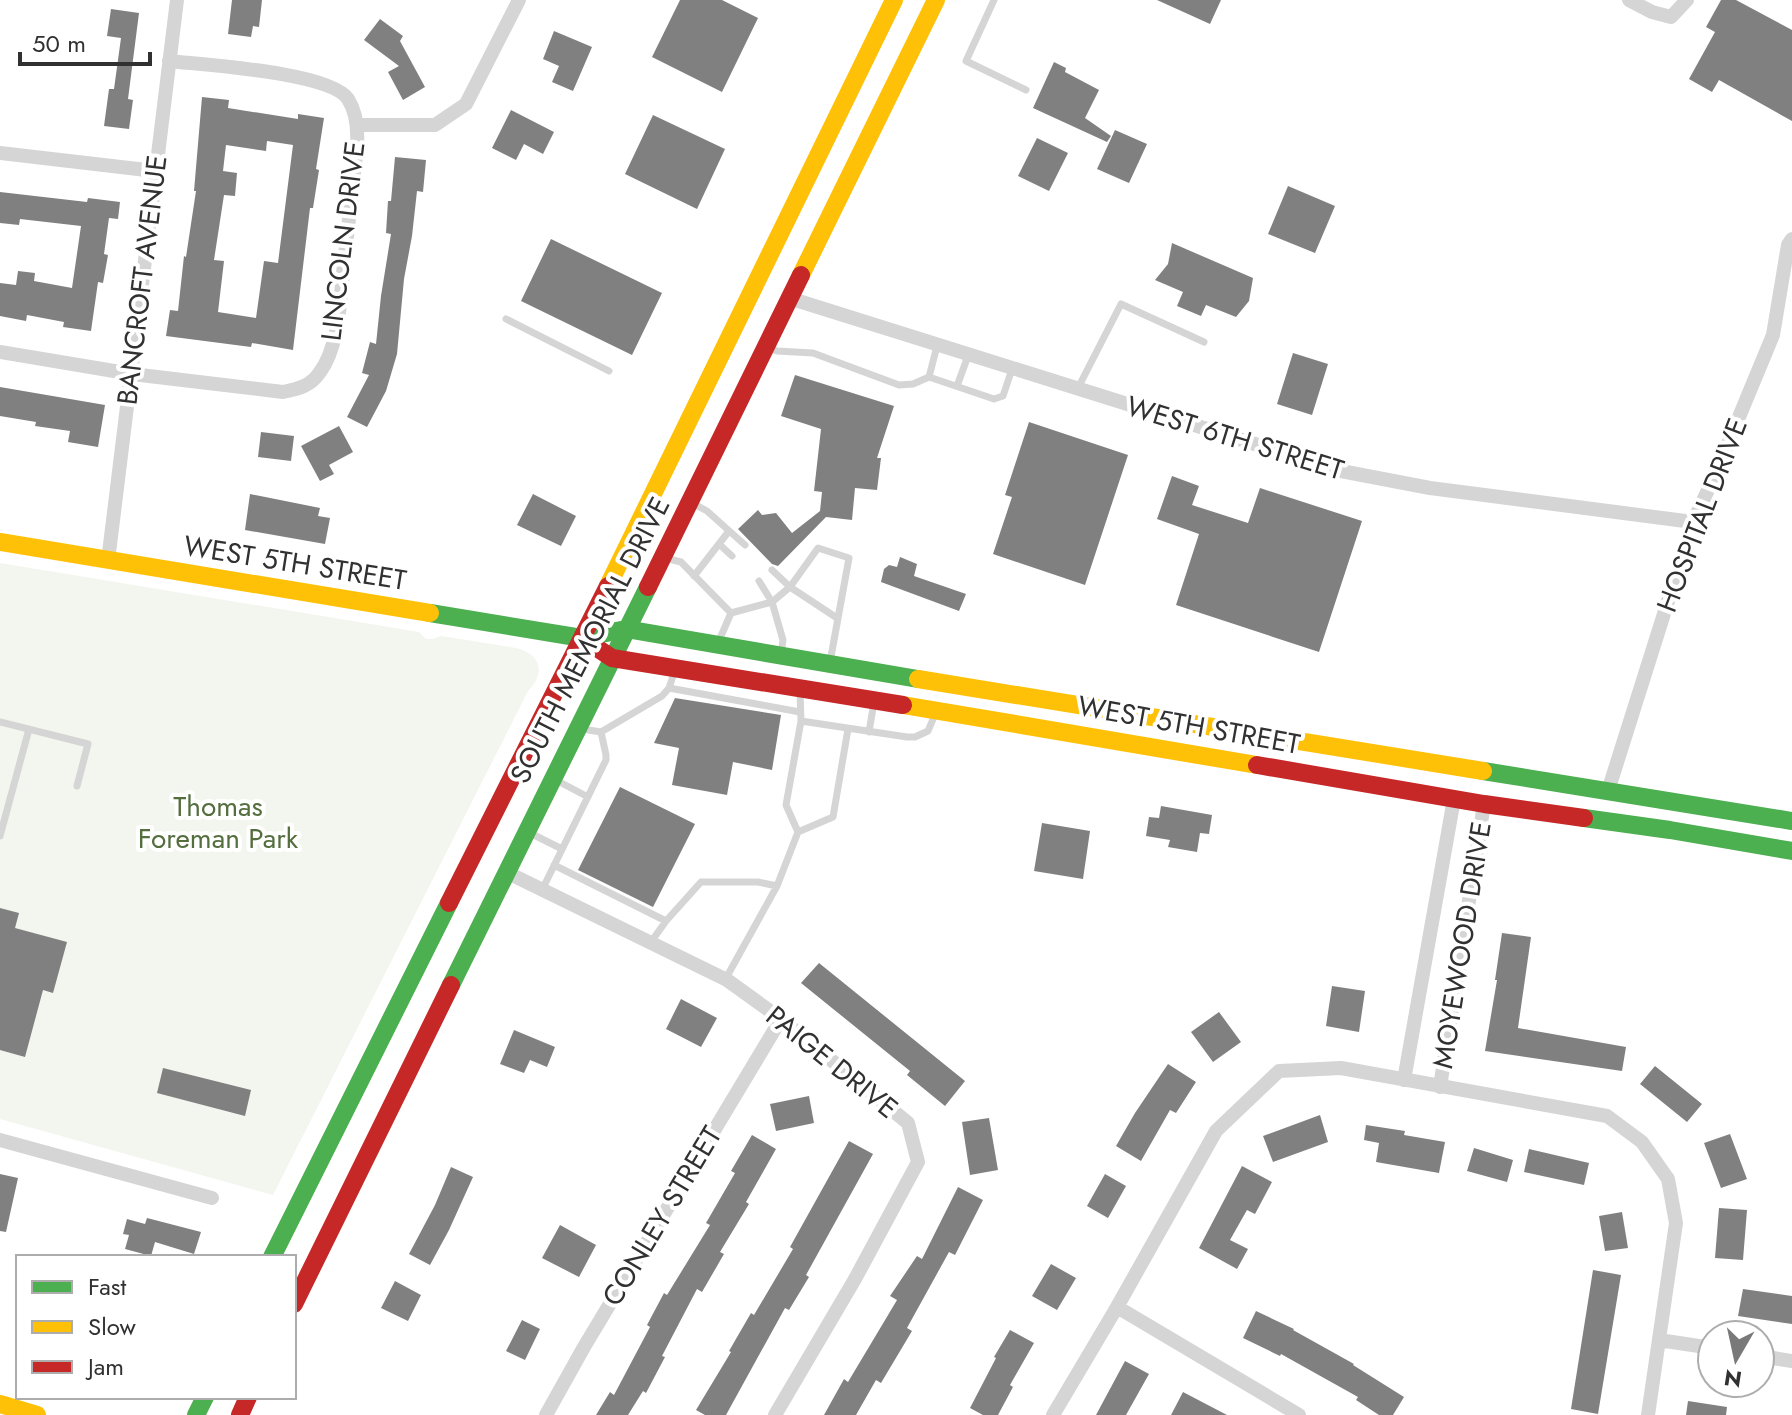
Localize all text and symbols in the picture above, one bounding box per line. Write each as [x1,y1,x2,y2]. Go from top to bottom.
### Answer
scale bar [20,16,150,66]
text: 50 m [32,26,86,61]
street label: LINCOLN DRIVE [310,139,376,343]
street label: BANCROFT AVENUE [106,153,178,407]
street label: WEST 6TH STREET [1121,385,1349,491]
street label: HOSPITAL DRIVE [1646,412,1758,618]
street label: SOUTH MEMORIAL DRIVE [500,490,680,790]
street label: WEST 5TH STREET [181,525,409,601]
street label: WEST 5TH STREET [1075,685,1303,765]
park label: Thomas Foreman Park [138,786,299,859]
street label: MOYEWOOD DRIVE [1422,819,1502,1071]
street label: PAIGE DRIVE [757,996,907,1128]
street label: CONLEY STREET [592,1118,732,1314]
legend [16,1255,296,1399]
text: Fast [88,1269,126,1304]
text: Slow [88,1309,136,1344]
north arrow [1696,1319,1776,1399]
text: Jam [85,1349,124,1384]
text: N [1722,1362,1744,1396]

